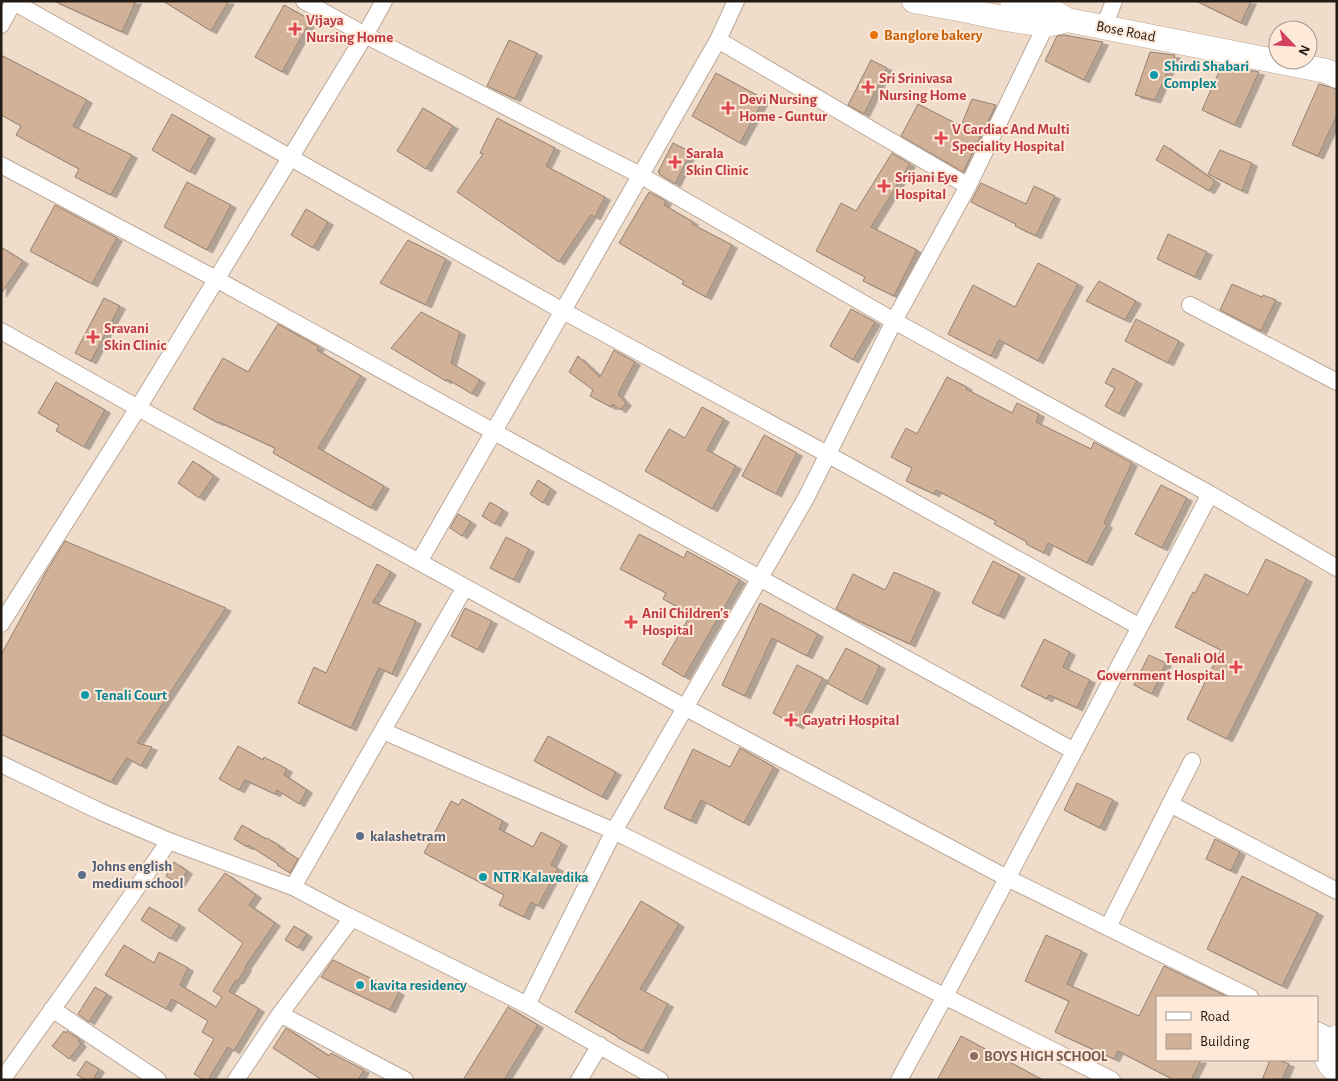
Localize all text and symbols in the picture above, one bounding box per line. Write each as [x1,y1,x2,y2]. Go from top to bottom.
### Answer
place label: Vijaya Nursing Home [306,13,393,45]
street label: Bose Road [1095,18,1157,45]
north arrow [1268,20,1318,70]
marker: Vijaya Nursing Home [288,22,302,36]
place label: Banglore bakery [884,28,983,43]
marker: Banglore bakery [868,29,880,41]
text: N [1295,43,1312,57]
place label: Shirdi Shabari Complex [1164,59,1249,91]
marker: Shirdi Shabari Complex [1148,69,1160,81]
place label: Sri Srinivasa Nursing Home [879,71,966,103]
marker: Sri Srinivasa Nursing Home [861,80,875,94]
place label: Devi Nursing Home - Guntur [739,92,828,124]
marker: Devi Nursing Home - Guntur [721,101,735,115]
place label: V Cardiac And Multi Speciality Hospital [952,122,1070,154]
marker: V Cardiac And Multi Speciality Hospital [934,131,948,145]
place label: Sarala Skin Clinic [686,146,748,178]
marker: Sarala Skin Clinic [668,155,682,169]
place label: Srijani Eye Hospital [895,170,958,202]
marker: Srijani Eye Hospital [877,179,891,193]
place label: Sravani Skin Clinic [104,321,166,353]
marker: Sravani Skin Clinic [86,330,100,344]
place label: Anil Children's Hospital [642,606,729,638]
marker: Anil Children's Hospital [624,615,638,629]
place label: Tenali Old Government Hospital [1097,651,1225,683]
marker: Tenali Old Government Hospital [1229,660,1243,674]
place label: Tenali Court [95,688,167,703]
marker: Tenali Court [79,689,91,701]
marker: Gayatri Hospital [784,713,798,727]
place label: Gayatri Hospital [802,713,899,728]
place label: kalashetram [370,829,446,844]
marker: kalashetram [354,830,366,842]
place label: Johns english medium school [92,859,183,891]
marker: Johns english medium school [76,869,88,881]
place label: NTR Kalavedika [493,870,589,885]
marker: NTR Kalavedika [477,871,489,883]
place label: kavita residency [370,978,467,993]
marker: kavita residency [354,979,366,991]
legend [1156,996,1318,1061]
text: Road [1200,1009,1230,1024]
text: Building [1200,1034,1250,1049]
place label: BOYS HIGH SCHOOL [984,1049,1108,1064]
marker: BOYS HIGH SCHOOL [968,1050,980,1062]

